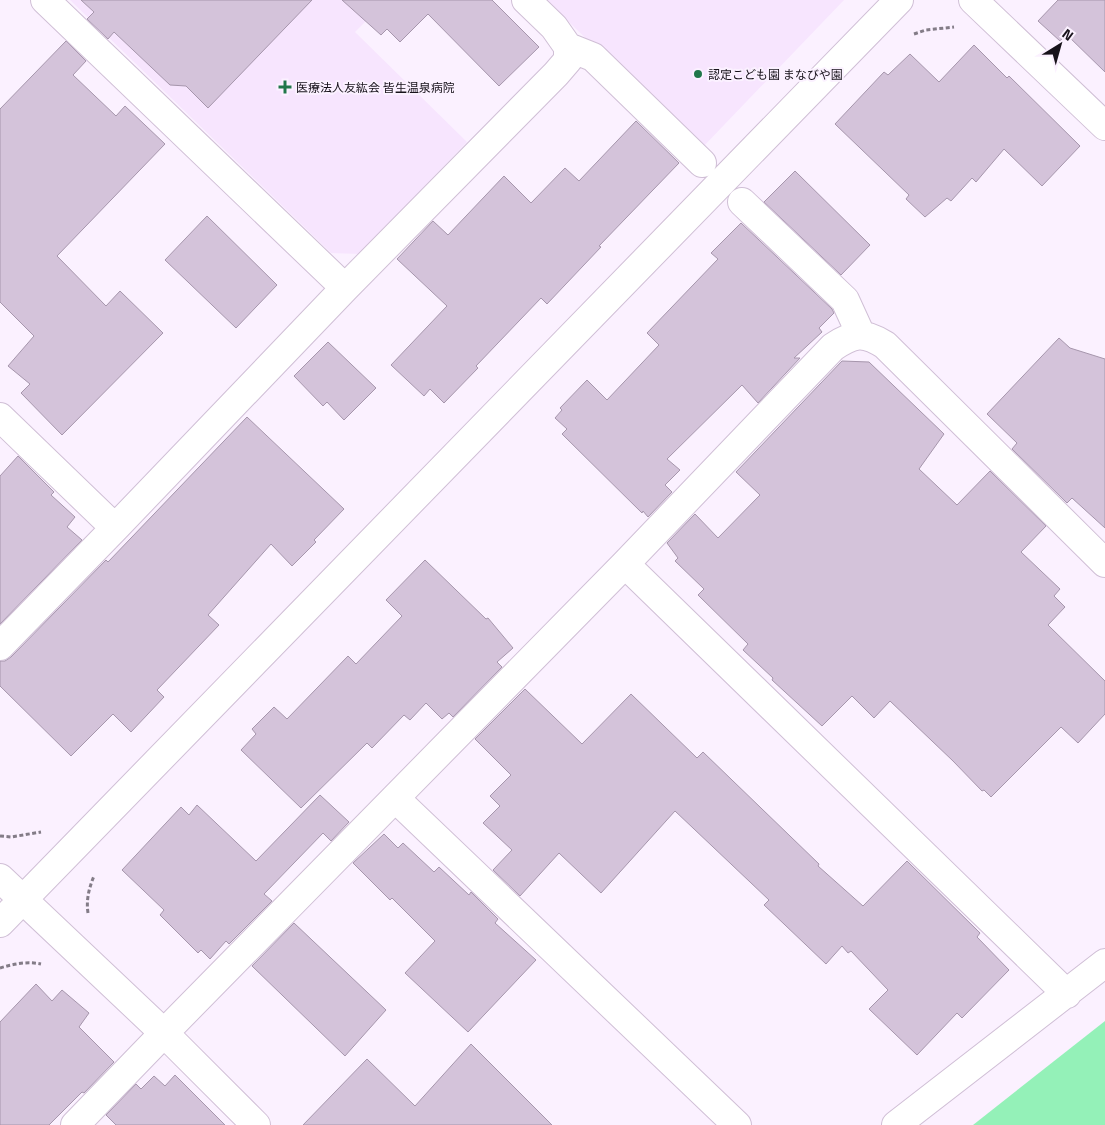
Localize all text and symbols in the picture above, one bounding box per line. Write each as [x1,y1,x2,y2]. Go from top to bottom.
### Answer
north arrow [1035,20,1085,70]
text: N [1058,23,1078,46]
place label: 認定こども園 まなびや園 [708,65,843,84]
marker: 認定こども園 まなびや園 [692,68,704,80]
place label: 医療法人友紘会 皆生温泉病院 [296,78,455,97]
marker: 医療法人友紘会 皆生温泉病院 [278,80,292,94]

